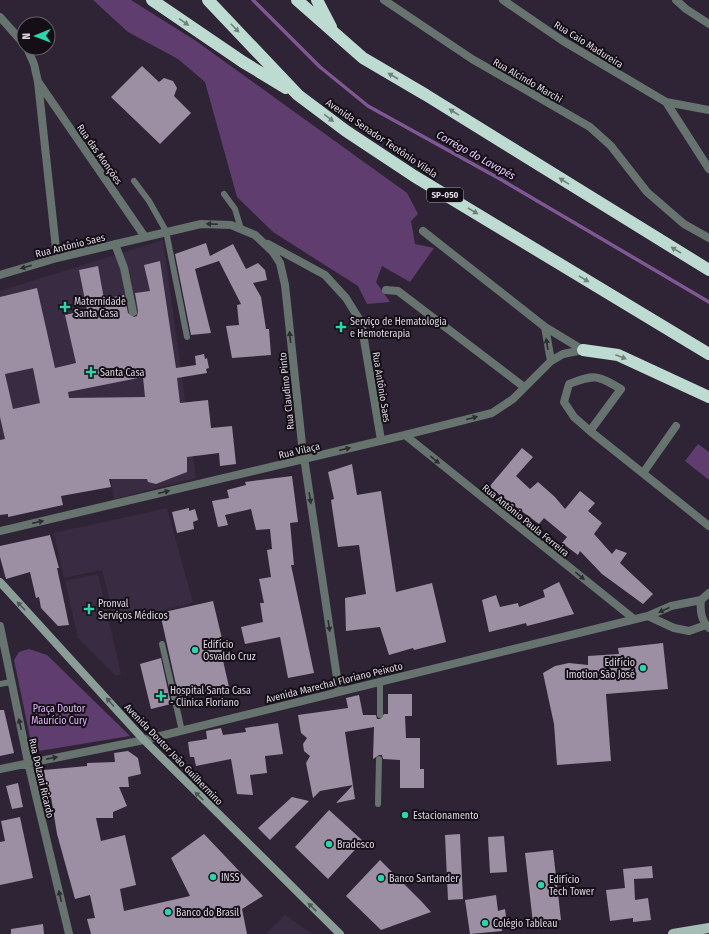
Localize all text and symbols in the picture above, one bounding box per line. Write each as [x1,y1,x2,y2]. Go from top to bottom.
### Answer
north arrow [16,16,56,56]
one-way arrow [179,18,189,26]
street label: Rua Caio Madureira [552,19,625,71]
one-way arrow [230,23,240,33]
text: N [20,33,33,40]
street label: Rua Alcindo Marchi [491,56,564,106]
one-way arrow [387,72,399,79]
street label: Avenida Senador Teotônio Vilela [323,97,440,181]
one-way arrow [449,108,459,116]
one-way arrow [323,114,334,122]
street label: Rua das Monções [74,122,124,187]
water label: Corrégo do Lavapés [434,128,518,183]
one-way arrow [558,178,570,185]
road number: SP-050 [427,188,463,202]
one-way arrow [467,208,479,215]
one-way arrow [206,221,218,228]
street label: Rua Antônio Saes [34,232,106,260]
one-way arrow [670,247,682,254]
one-way arrow [20,264,32,270]
one-way arrow [578,275,590,282]
place label: Maternidade Santa Casa [74,296,126,320]
marker: Maternidade Santa Casa [59,301,71,313]
place label: Serviço de Hematologia e Hemoterapia [350,316,447,340]
marker: Serviço de Hematologia e Hemoterapia [335,321,347,333]
one-way arrow [287,331,294,343]
one-way arrow [544,338,550,350]
street label: Rua Antônio Saes [370,351,393,423]
street label: Rua Claudino Pinto [277,352,297,430]
one-way arrow [616,355,628,361]
marker: Santa Casa [85,366,97,378]
place label: Santa Casa [100,367,145,379]
one-way arrow [466,415,478,421]
street label: Rua Vilaça [277,440,321,462]
one-way arrow [339,445,352,451]
one-way arrow [430,456,441,464]
street label: Rua Antônio Paula Ferreira [480,482,571,560]
one-way arrow [158,488,171,494]
one-way arrow [307,492,313,504]
one-way arrow [32,518,44,524]
one-way arrow [575,572,586,581]
place label: Pronval Serviços Médicos [98,598,168,622]
one-way arrow [17,601,26,611]
marker: Pronval Serviços Médicos [83,603,95,615]
one-way arrow [657,607,669,613]
one-way arrow [326,620,332,632]
place label: Edifício Osvaldo Cruz [203,638,256,663]
marker: Edifício Osvaldo Cruz [190,645,200,655]
place label: Edifício Imotion São José [566,656,635,681]
street label: Avenida Marechal Floriano Peixoto [265,660,404,706]
marker: Edifício Imotion São José [638,663,648,673]
place label: Hospital Santa Casa - Clinica Floriano [170,685,251,709]
marker: Hospital Santa Casa - Clinica Floriano [155,690,167,702]
one-way arrow [105,697,114,707]
street label: Avenida Doutor João Guilhermino [122,701,225,808]
park label: Praça Doutor Maurício Cury [31,703,87,727]
one-way arrow [17,718,23,730]
street label: Rua Dolzani Ricardo [26,737,56,819]
one-way arrow [46,755,58,761]
one-way arrow [194,791,204,801]
marker: Estacionamento [400,810,410,820]
place label: Estacionamento [413,810,479,822]
marker: Bradesco [324,839,334,849]
place label: Bradesco [337,839,374,851]
marker: INSS [208,872,218,882]
place label: INSS [221,872,240,884]
marker: Banco Santander [376,873,386,883]
place label: Banco Santander [389,873,459,885]
place label: Edifício Tech Tower [549,873,595,898]
marker: Edifício Tech Tower [536,880,546,890]
one-way arrow [56,890,62,902]
one-way arrow [307,902,317,912]
marker: Banco do Brasil [163,907,173,917]
place label: Banco do Brasil [176,907,240,919]
marker: Colégio Tableau [480,918,490,928]
place label: Colégio Tableau [493,918,557,930]

